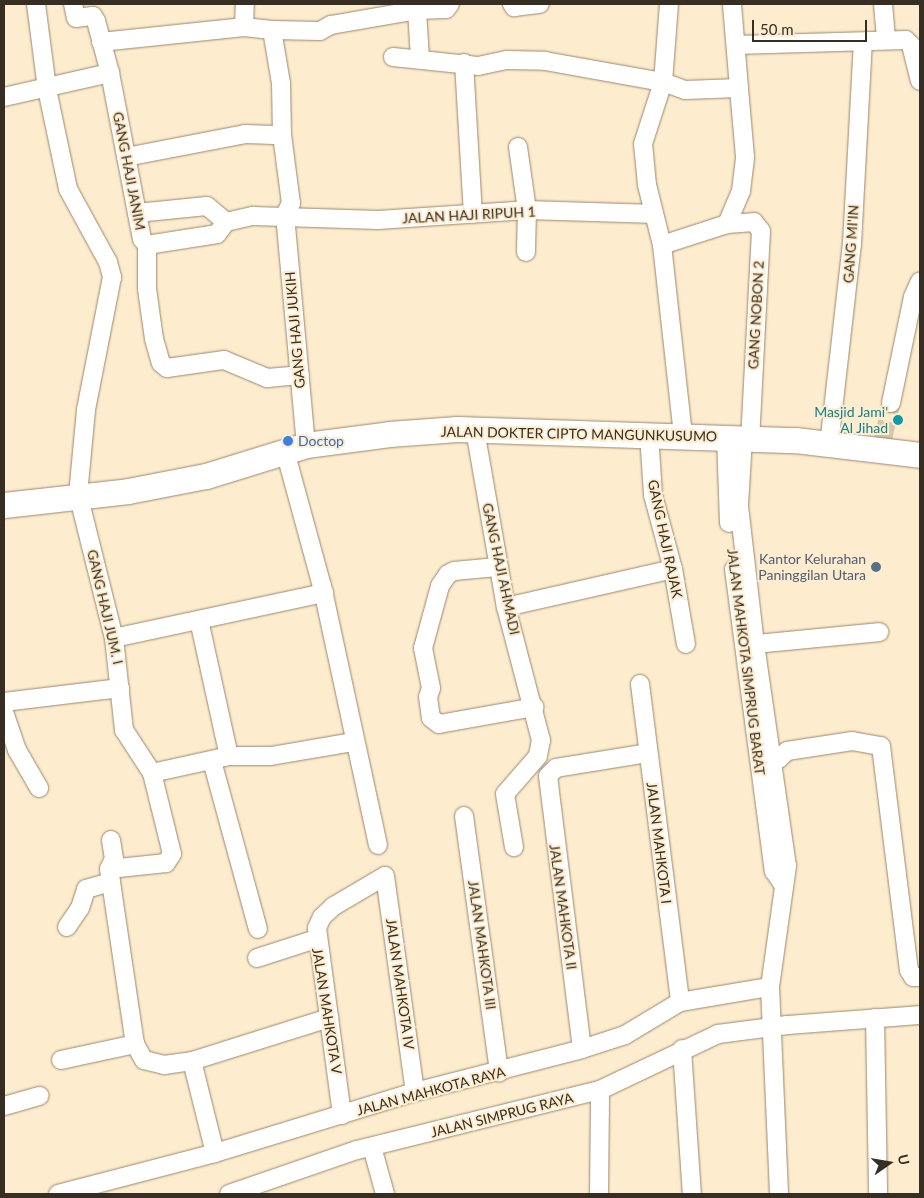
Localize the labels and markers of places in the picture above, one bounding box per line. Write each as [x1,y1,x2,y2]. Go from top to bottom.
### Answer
place label: Masjid Jami' Al Jihad [814,404,888,437]
marker: Masjid Jami' Al Jihad [892,414,904,426]
place label: Doctop [298,433,344,449]
marker: Doctop [282,435,294,447]
place label: Kantor Kelurahan Paninggilan Utara [758,551,866,584]
marker: Kantor Kelurahan Paninggilan Utara [870,561,882,573]

